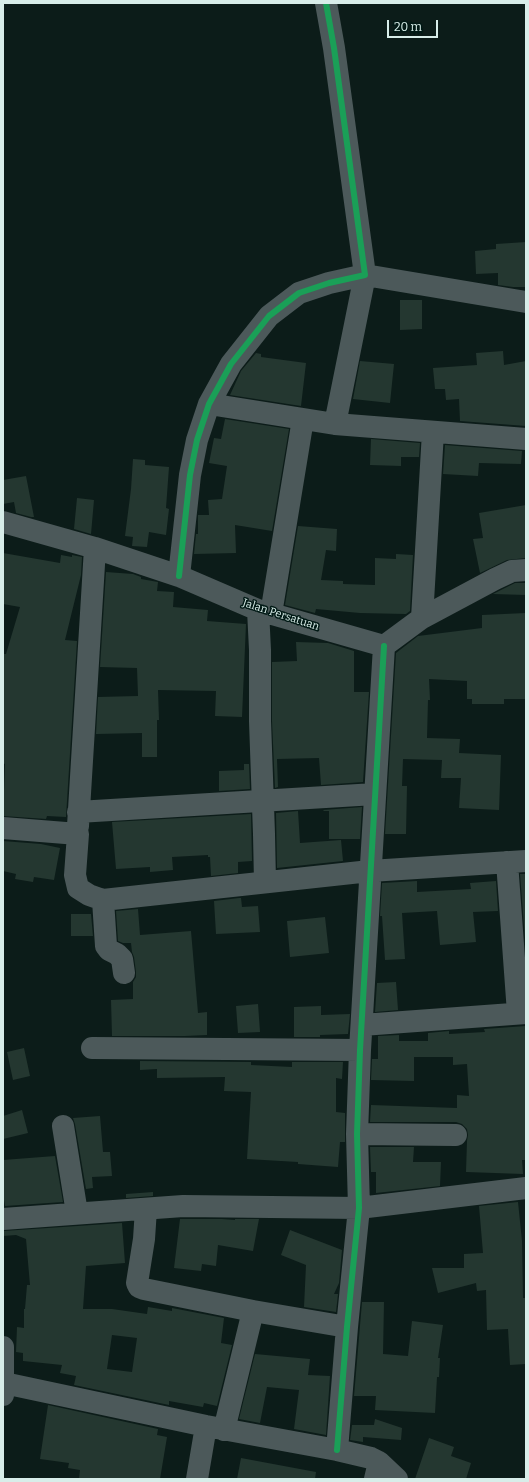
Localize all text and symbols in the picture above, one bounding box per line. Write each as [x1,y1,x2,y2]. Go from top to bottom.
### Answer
scale bar [389,12,440,38]
text: 20 m [394,20,422,34]
street label: Jalan Persatuan [241,596,321,634]

